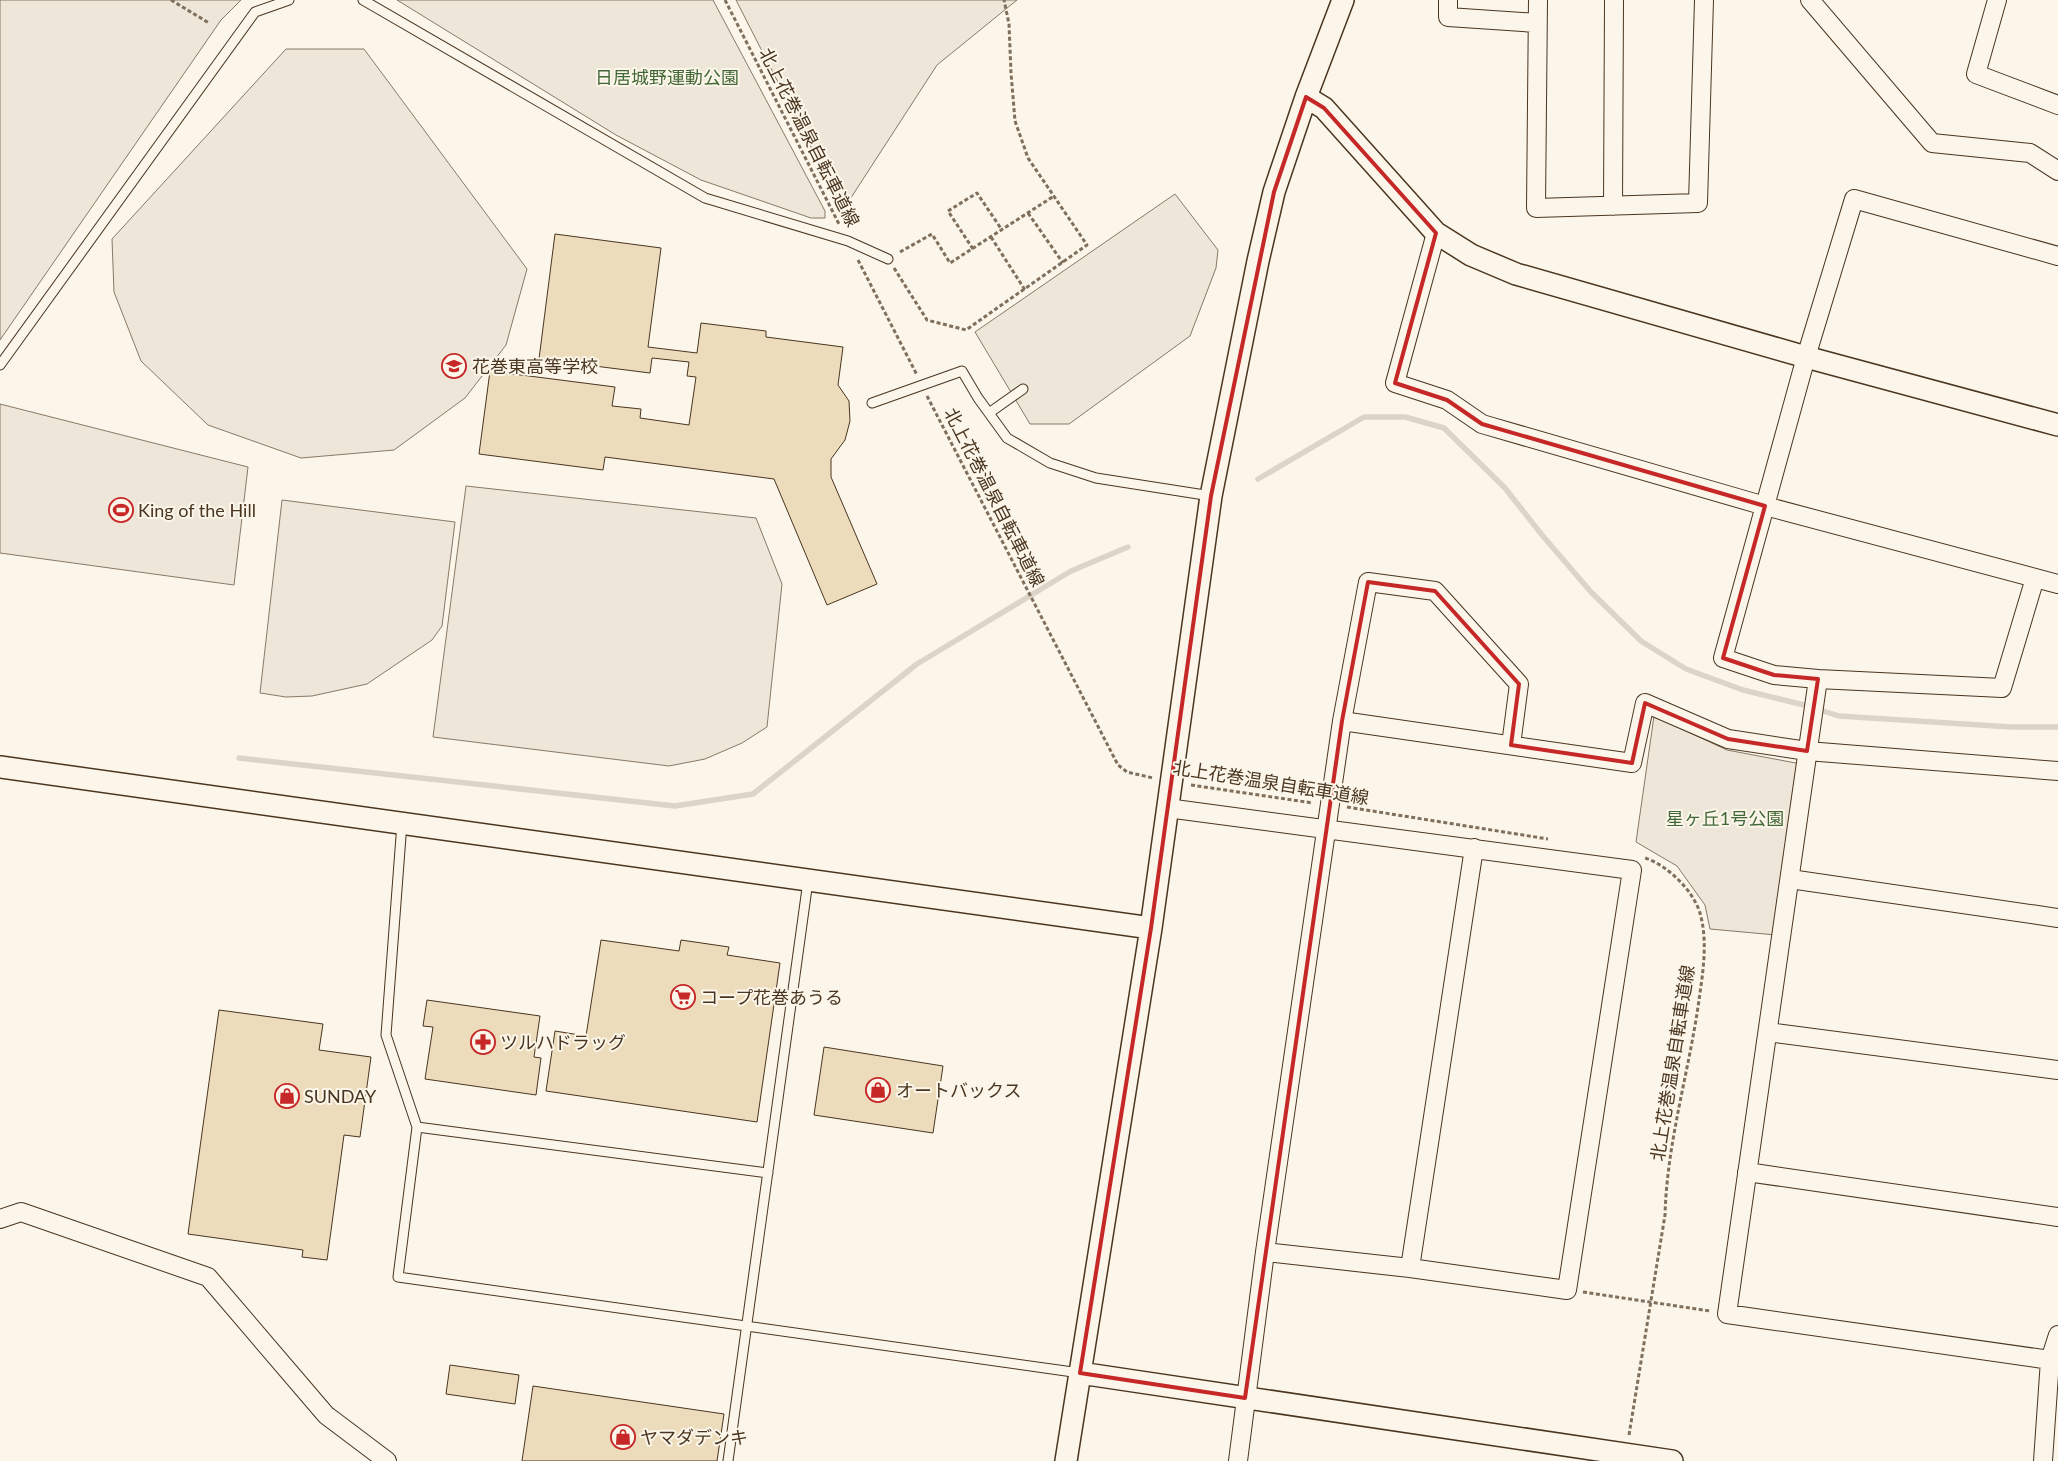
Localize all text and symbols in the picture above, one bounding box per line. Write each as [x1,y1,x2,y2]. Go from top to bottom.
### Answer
street label: 北上花巻温泉自転車道線 [755,44,865,230]
park label: 日居城野運動公園 [595,66,739,88]
school or university icon: 花巻東高等学校 [441,353,467,379]
place label: 花巻東高等学校 [472,355,598,377]
street label: 北上花巻温泉自転車道線 [940,404,1050,590]
sports icon: King of the Hill [108,497,134,523]
place label: King of the Hill [138,499,256,521]
street label: 北上花巻温泉自転車道線 [1171,756,1371,808]
park label: 星ヶ丘1号公園 [1666,807,1784,829]
street label: 北上花巻温泉自転車道線 [1646,963,1698,1163]
supermarket icon: コープ花巻あうる [670,984,696,1010]
place label: コープ花巻あうる [700,986,843,1008]
pharmacy icon: ツルハドラッグ [470,1029,496,1055]
place label: ツルハドラッグ [500,1031,626,1053]
shop icon: オートバックス [865,1077,891,1103]
place label: オートバックス [896,1079,1021,1101]
shop icon: SUNDAY [274,1083,300,1109]
place label: SUNDAY [304,1085,377,1107]
shop icon: ヤマダデンキ [610,1424,636,1450]
place label: ヤマダデンキ [640,1426,748,1448]

